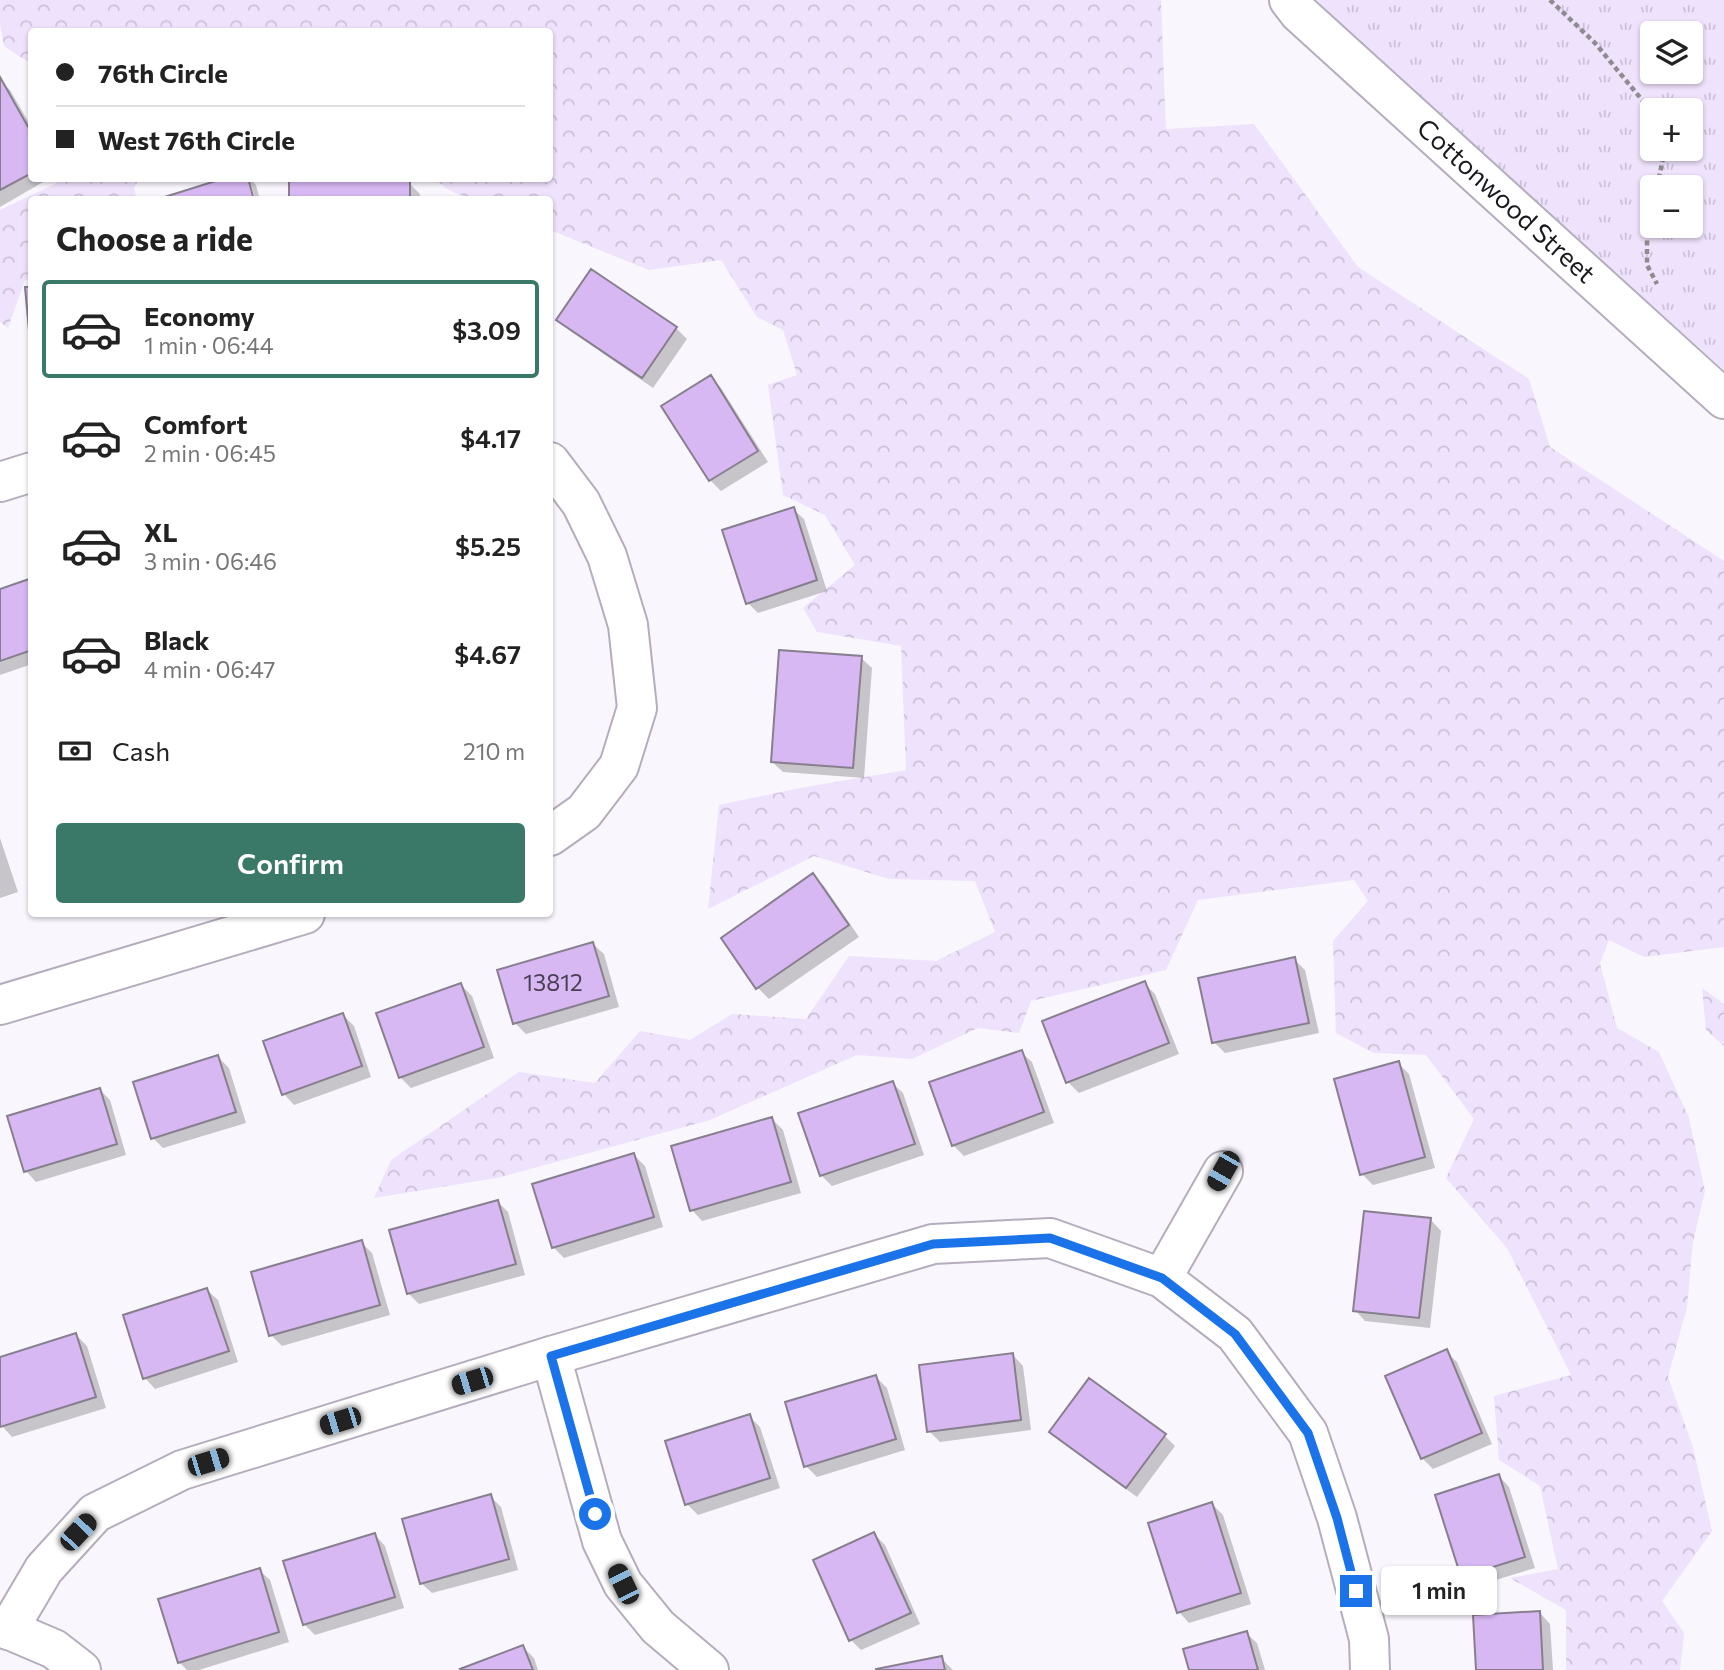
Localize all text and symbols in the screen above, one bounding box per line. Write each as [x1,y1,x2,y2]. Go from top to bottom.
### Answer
map controls [1640,21,1703,238]
button: layers [1640,21,1703,84]
text: 76th Circle [98,57,228,88]
button: + [1640,98,1703,161]
street label: Cottonwood Street [1412,111,1602,288]
text: West 76th Circle [98,124,295,155]
button: − [1640,175,1703,238]
text: Choose a ride [56,218,253,258]
icon: car [60,298,123,361]
text: Economy [144,300,255,331]
text: $3.09 [452,314,521,345]
text: 1 min · 06:44 [144,331,274,359]
icon: car [60,406,123,469]
text: Comfort [144,408,247,439]
text: $4.17 [460,422,521,453]
text: 2 min · 06:45 [144,439,276,467]
icon: car [60,514,123,577]
text: XL [144,516,178,547]
text: $5.25 [455,530,521,561]
text: 3 min · 06:46 [144,547,277,575]
icon: car [60,622,123,685]
text: Black [144,624,210,655]
text: $4.67 [454,638,521,669]
text: 4 min · 06:47 [144,655,275,683]
icon: cash [56,732,94,770]
text: Cash [112,735,170,766]
text: 210 m [463,737,525,765]
button: Confirm [56,823,525,903]
house number: 13812 [523,968,583,996]
car [1204,1148,1243,1194]
car [449,1365,496,1397]
car [317,1405,364,1437]
car [185,1446,232,1478]
route start [579,1498,611,1530]
car [56,1509,101,1555]
car [605,1561,642,1607]
callout: 1 min [1380,1566,1496,1616]
route end [1340,1575,1372,1607]
text: 1 min [1412,1576,1466,1604]

